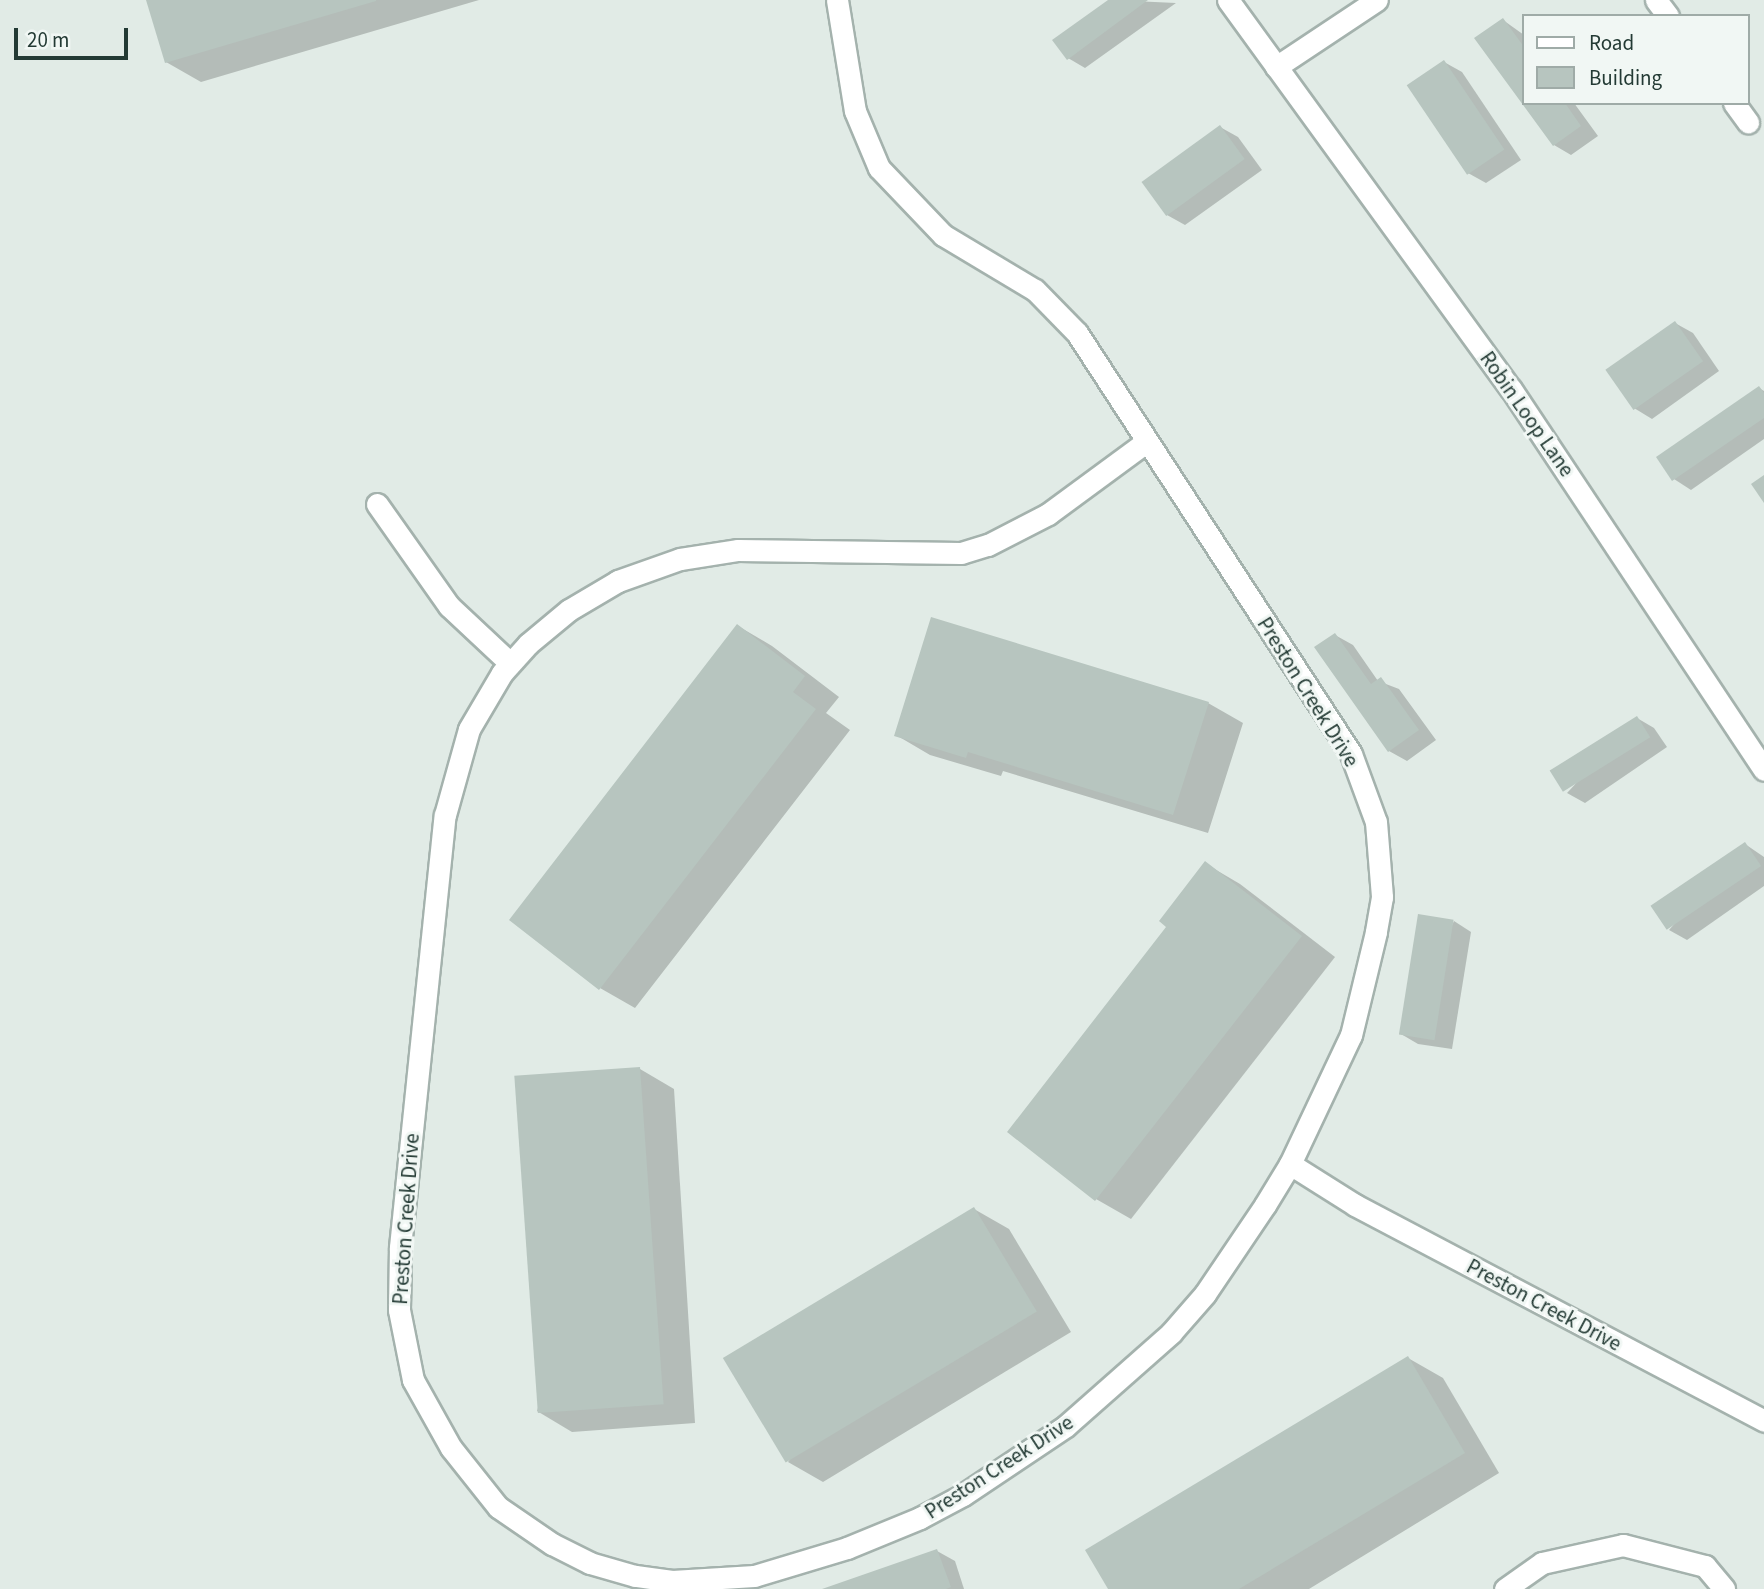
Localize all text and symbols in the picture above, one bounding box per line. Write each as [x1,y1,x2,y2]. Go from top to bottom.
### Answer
scale bar [18,14,131,58]
legend [1522,14,1750,105]
text: 20 m [27,25,69,55]
text: Road [1589,28,1634,58]
text: Building [1589,63,1662,93]
street label: Robin Loop Lane [1475,347,1579,481]
street label: Preston Creek Drive [1252,613,1364,771]
street label: Preston Creek Drive [387,1133,425,1305]
street label: Preston Creek Drive [1462,1254,1626,1356]
street label: Preston Creek Drive [920,1410,1078,1524]

